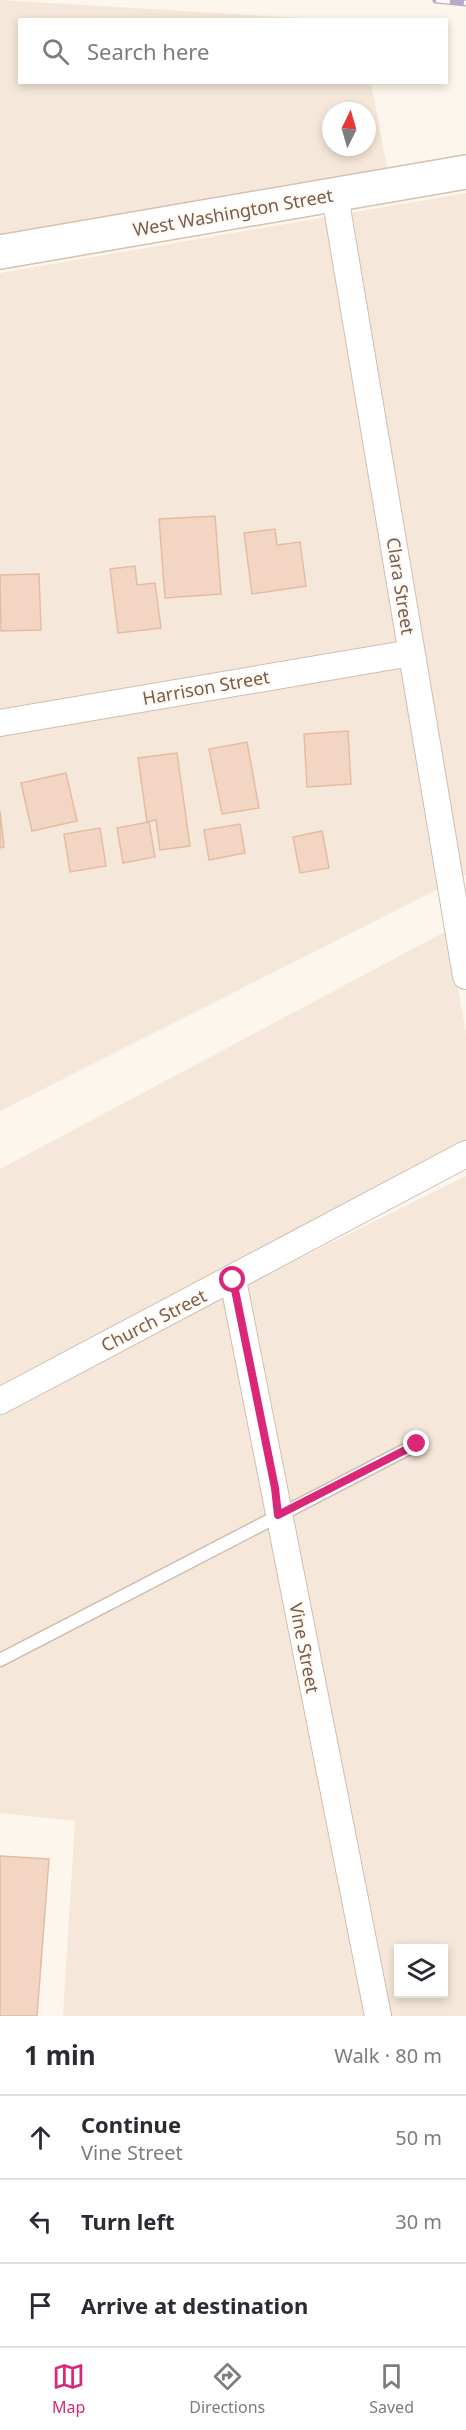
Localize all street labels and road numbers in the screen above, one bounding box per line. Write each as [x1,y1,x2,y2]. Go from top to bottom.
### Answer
street label: West Washington Street [131,182,335,241]
street label: Clara Street [381,535,421,637]
street label: Harrison Street [140,664,272,710]
street label: Church Street [97,1283,211,1357]
street label: Vine Street [284,1601,326,1696]

